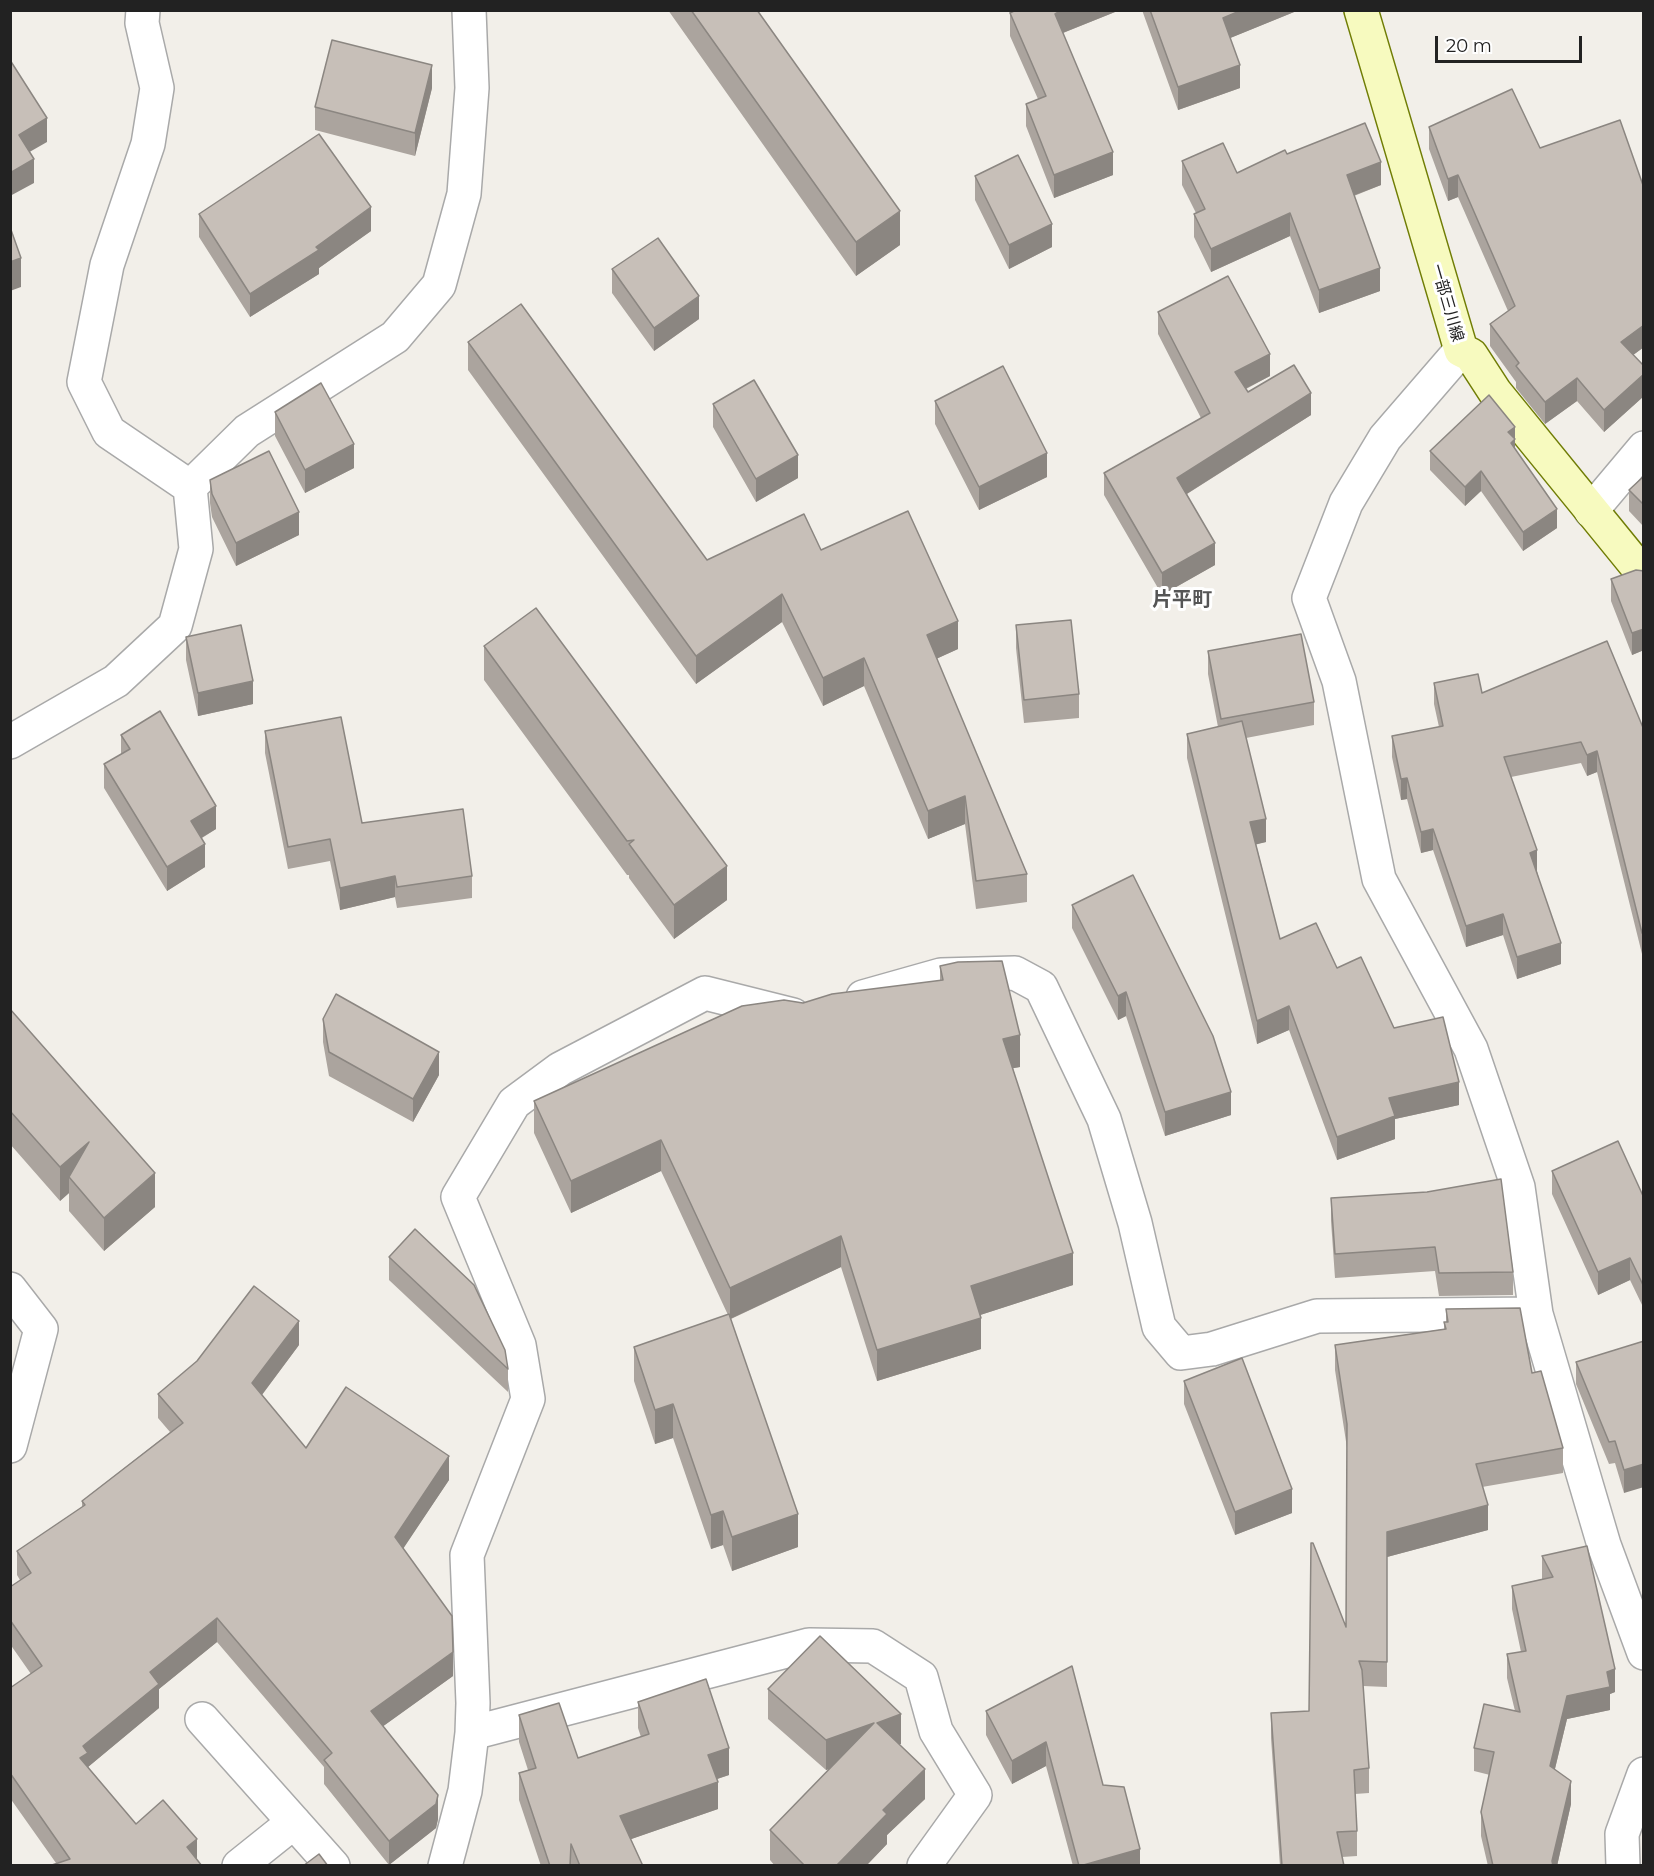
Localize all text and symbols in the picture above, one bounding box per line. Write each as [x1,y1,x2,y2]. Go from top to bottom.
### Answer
scale bar [1438,24,1585,62]
text: 20 m [1446,35,1492,57]
street label: 一部三川線 [1427,262,1467,344]
district label: 片平町 [1152,588,1212,612]

